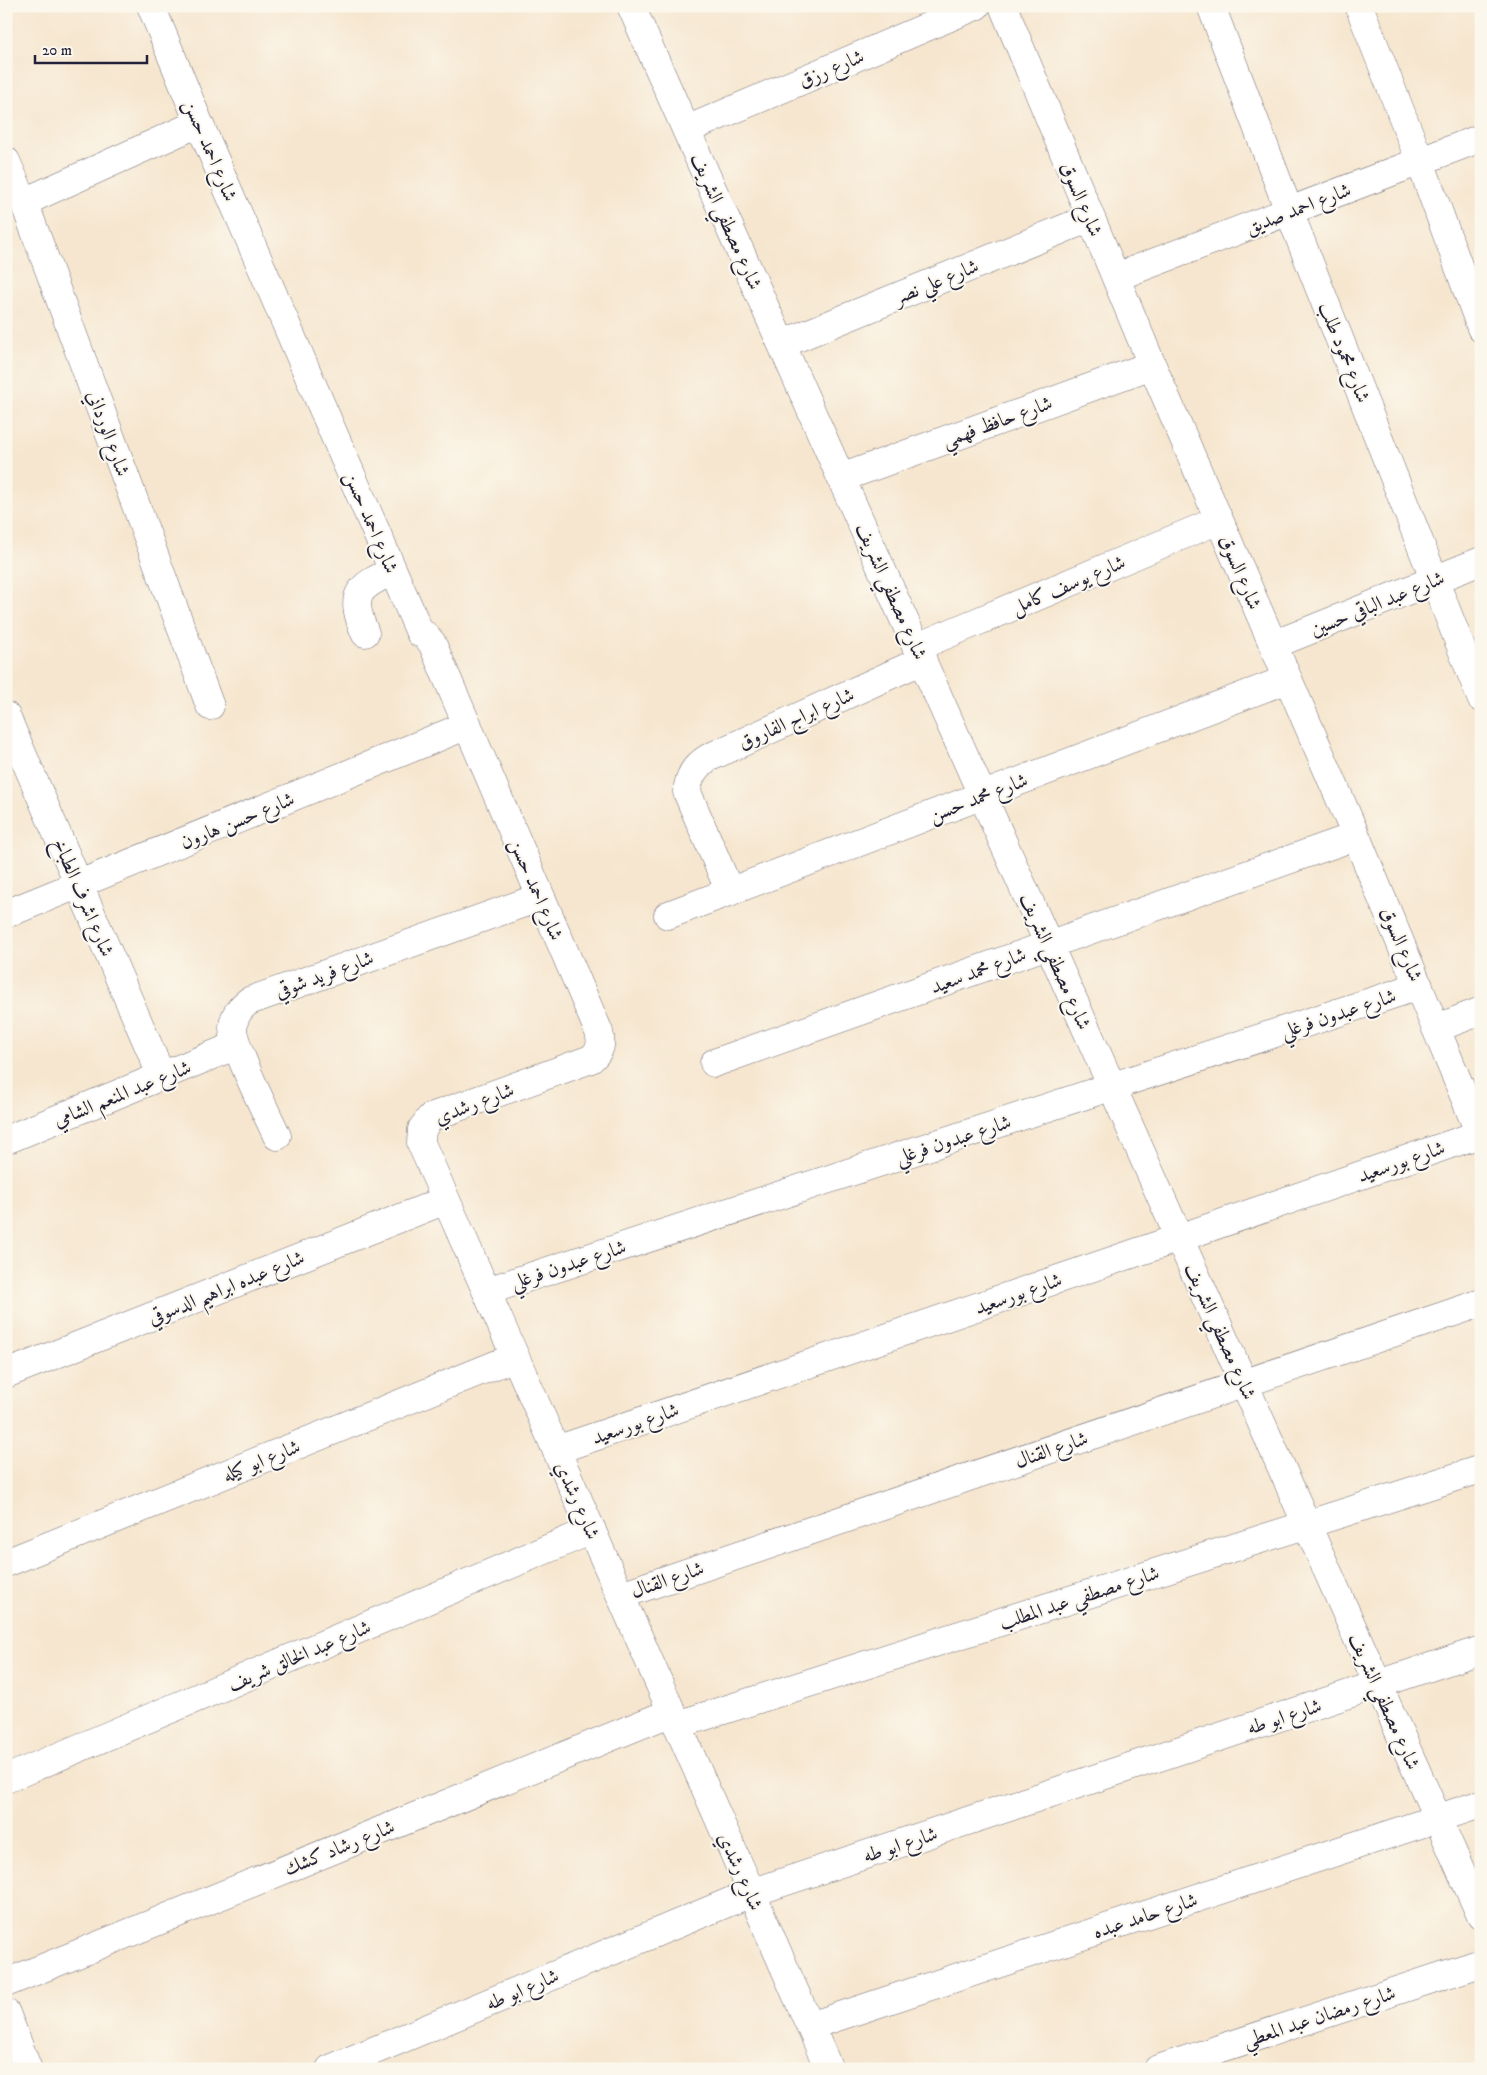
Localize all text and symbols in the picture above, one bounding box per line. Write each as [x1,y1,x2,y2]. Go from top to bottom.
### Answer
scale bar [35,32,148,64]
text: 20 m [42,41,72,60]
street label: شارع رزق [795,44,870,98]
street label: شارع احمد حسن [173,96,242,207]
street label: شارع مصطفي الشريف [679,149,767,296]
street label: شارع السوق [1050,158,1108,242]
street label: شارع احمد صديق [1242,178,1356,245]
street label: شارع علي نصر [889,254,985,317]
street label: شارع محمود طلب [1308,298,1375,408]
street label: شارع الورداني [77,387,135,481]
street label: شارع حافظ فهمي [939,391,1058,459]
street label: شارع احمد حسن [334,468,403,579]
street label: شارع مصطفي الشريف [844,519,932,666]
street label: شارع السوق [1209,531,1267,615]
street label: شارع يوسف كامل [1008,550,1131,624]
street label: شارع عبد الباقي حسين [1307,566,1450,646]
street label: شارع ابراج الفاروق [735,683,860,760]
street label: شارع محمد حسن [925,768,1033,832]
street label: شارع حسن هارون [177,787,300,859]
street label: شارع اشرف الطباخ [43,834,119,962]
street label: شارع احمد حسن [499,835,568,946]
street label: شارع مصطفي الشريف [1008,889,1096,1036]
street label: شارع السوق [1370,903,1428,987]
street label: شارع محمد سعيد [927,943,1031,1004]
street label: شارع فريد شوقي [272,946,379,1009]
street label: شارع عبدون فرغلي [1277,984,1401,1051]
street label: شارع عبد المنعم الشامي [50,1055,197,1138]
street label: شارع رشدي [431,1078,519,1135]
street label: شارع عبدون فرغلي [892,1110,1016,1177]
street label: شارع بورسعيد [1355,1136,1450,1193]
street label: شارع عبدون فرغلي [507,1235,631,1302]
street label: شارع عبده ابراهيم الدسوقي [145,1246,311,1337]
street label: شارع مصطفي الشريف [1173,1259,1261,1406]
street label: شارع بورسعيد [972,1268,1067,1325]
street label: شارع بورسعيد [589,1398,684,1455]
street label: شارع القنال [1012,1426,1093,1478]
street label: شارع ابو كيله [219,1435,306,1492]
street label: شارع رشدي [545,1458,605,1545]
street label: شارع القنال [628,1556,709,1608]
street label: شارع مصطفي عبد المطلب [996,1561,1164,1642]
street label: شارع عبد الخالق شريف [224,1615,376,1701]
street label: شارع مصطفي الشريف [1337,1629,1425,1776]
street label: شارع ابو طه [1244,1694,1326,1745]
street label: شارع رشاد كشك [281,1815,400,1886]
street label: شارع ابو طه [860,1822,942,1873]
street label: شارع رشدي [708,1829,768,1916]
street label: شارع حامد عبده [1090,1888,1202,1949]
street label: شارع ابو طه [482,1964,565,2021]
street label: شارع رمضان عبد المعطي [1240,1981,1401,2059]

